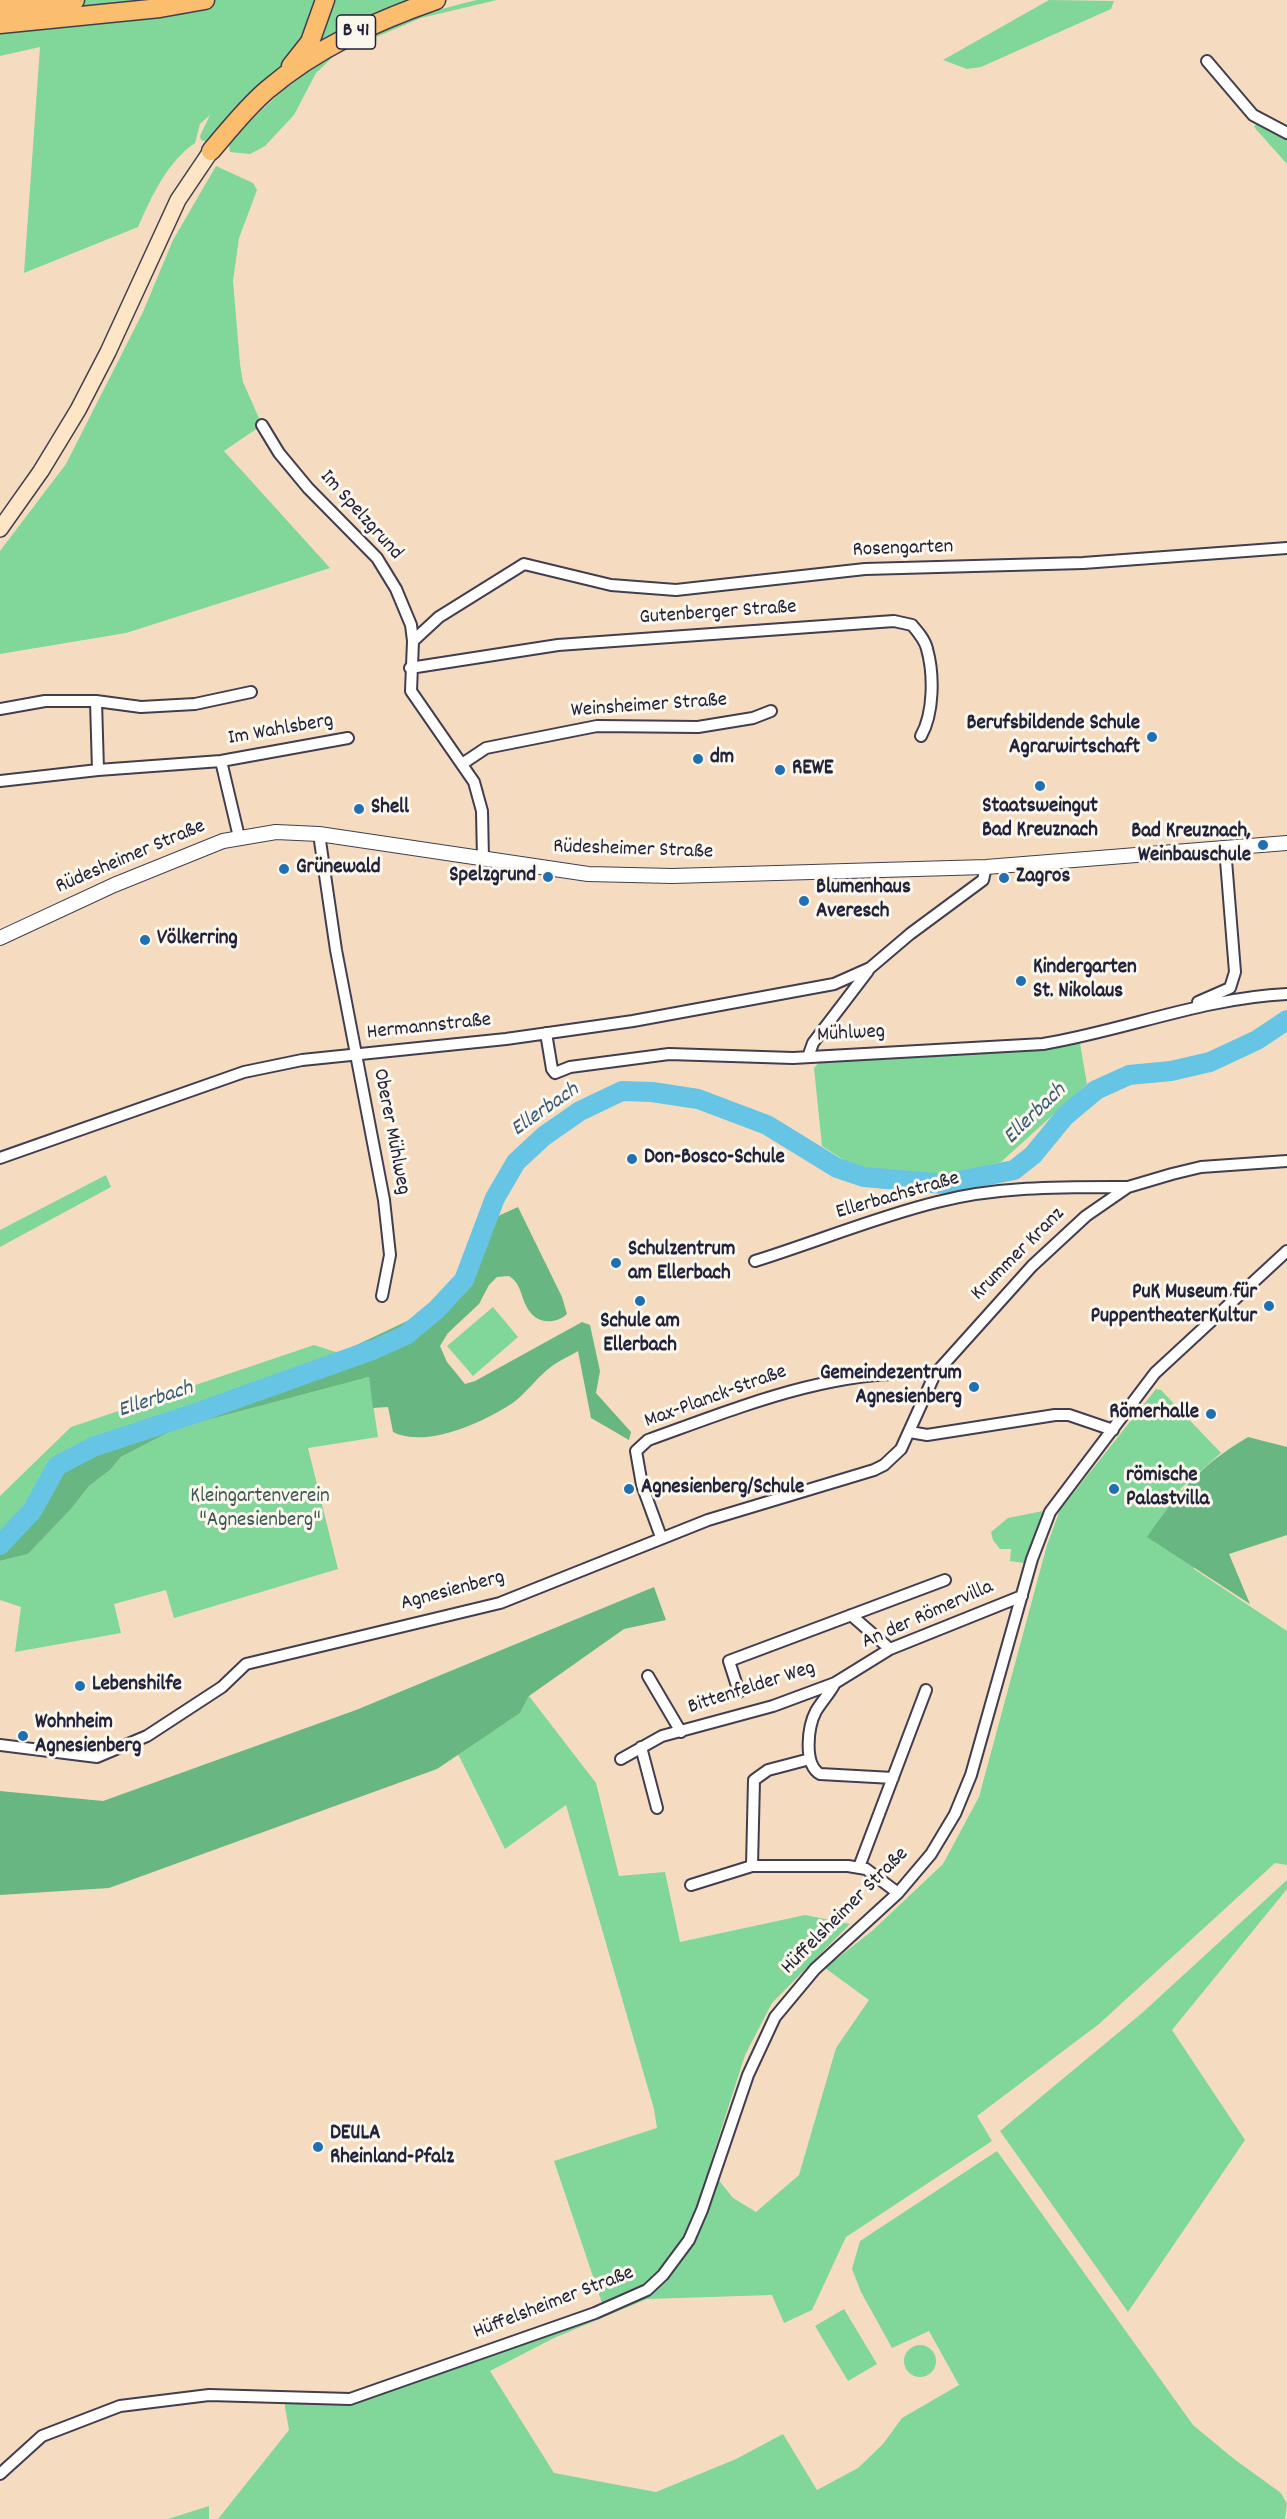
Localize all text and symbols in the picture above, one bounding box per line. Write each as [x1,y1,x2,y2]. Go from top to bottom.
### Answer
road number: B 41 [336,15,376,49]
street label: Im Spelzgrund [313,466,407,566]
street label: Rosengarten [852,536,954,564]
street label: Gutenberger Straße [639,596,797,632]
street label: Weinsheimer Straße [570,689,728,725]
street label: Im Wahlsberg [226,709,336,753]
place label: Berufsbildende Schule Agrarwirtschaft [966,712,1140,762]
marker: Berufsbildende Schule Agrarwirtschaft [1145,730,1159,744]
place label: dm [710,746,734,772]
marker: dm [691,752,705,766]
place label: REWE [792,757,833,783]
marker: REWE [773,763,787,777]
marker: Staatsweingut Bad Kreuznach [1033,779,1047,793]
place label: Staatsweingut Bad Kreuznach [982,795,1098,845]
place label: Shell [371,796,409,822]
marker: Shell [352,802,366,816]
street label: Rüdesheimer Straße [52,815,210,901]
place label: Bad Kreuznach, Weinbauschule [1131,820,1251,870]
street label: Rüdesheimer Straße [553,836,713,866]
marker: Bad Kreuznach, Weinbauschule [1256,838,1270,852]
place label: Grünewald [296,856,381,882]
marker: Grünewald [277,862,291,876]
place label: Spelzgrund [449,864,536,890]
place label: Zagros [1016,865,1070,891]
marker: Spelzgrund [541,870,555,884]
marker: Zagros [997,871,1011,885]
place label: Blumenhaus Averesch [816,876,911,926]
marker: Blumenhaus Averesch [797,894,811,908]
place label: Völkerring [157,927,238,953]
marker: Völkerring [138,933,152,947]
place label: Kindergarten St. Nikolaus [1033,956,1137,1006]
marker: Kindergarten St. Nikolaus [1014,974,1028,988]
street label: Hermannstraße [366,1009,492,1047]
street label: Mühlweg [816,1021,886,1049]
street label: Oberer Mühlweg [365,1067,415,1197]
water label: Ellerbach [507,1078,585,1144]
water label: Ellerbach [999,1079,1073,1151]
place label: Don-Bosco-Schule [644,1146,785,1172]
marker: Don-Bosco-Schule [625,1152,639,1166]
street label: Ellerbachstraße [833,1167,963,1227]
street label: Krummer Kranz [967,1203,1071,1307]
place label: Schulzentrum am Ellerbach [628,1238,735,1288]
marker: Schulzentrum am Ellerbach [609,1256,623,1270]
place label: PuK Museum für PuppentheaterKultur [1091,1281,1257,1331]
marker: Schule am Ellerbach [633,1294,647,1308]
marker: PuK Museum für PuppentheaterKultur [1262,1299,1276,1313]
place label: Schule am Ellerbach [600,1310,680,1360]
street label: Max-Planck-Straße [642,1361,790,1435]
place label: Gemeindezentrum Agnesienberg [820,1362,962,1412]
water label: Ellerbach [115,1377,197,1425]
marker: Gemeindezentrum Agnesienberg [967,1380,981,1394]
place label: Römerhalle [1109,1401,1199,1427]
marker: Römerhalle [1204,1407,1218,1421]
place label: römische Palastvilla [1126,1464,1209,1514]
place label: Agnesienberg/Schule [641,1476,804,1502]
marker: Agnesienberg/Schule [622,1482,636,1496]
marker: römische Palastvilla [1107,1482,1121,1496]
park label: Kleingartenverein "Agnesienberg" [190,1485,330,1535]
street label: Agnesienberg [398,1566,508,1618]
street label: An der Römervilla [858,1576,998,1656]
street label: Bittenfelder Weg [685,1657,819,1721]
place label: Lebenshilfe [92,1673,182,1699]
marker: Lebenshilfe [73,1679,87,1693]
place label: Wohnheim Agnesienberg [35,1711,142,1761]
marker: Wohnheim Agnesienberg [16,1729,30,1743]
street label: Hüffelsheimer Straße [777,1843,915,1981]
place label: DEULA Rheinland-Pfalz [330,2122,454,2172]
marker: DEULA Rheinland-Pfalz [311,2140,325,2154]
street label: Hüffelsheimer Straße [470,2262,638,2346]

